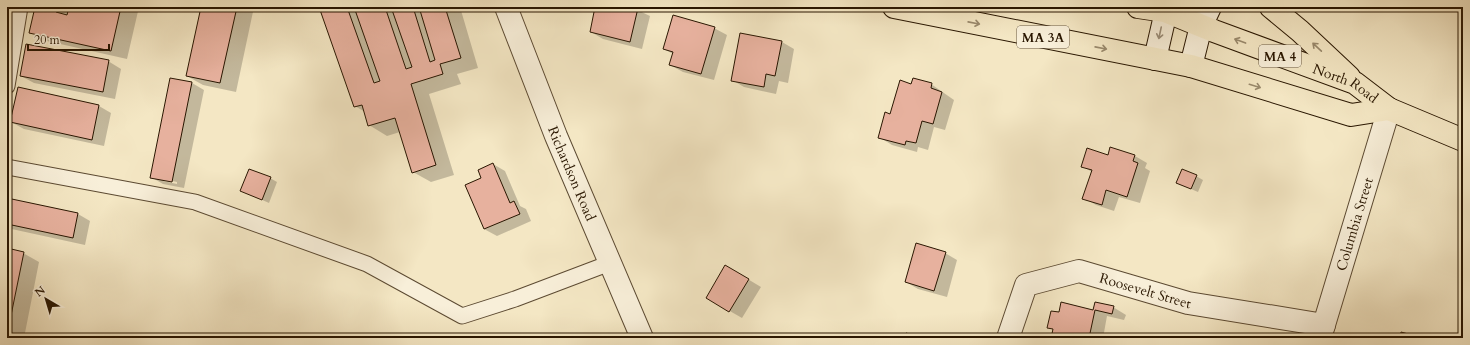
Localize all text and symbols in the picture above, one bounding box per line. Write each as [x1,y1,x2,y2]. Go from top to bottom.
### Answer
one-way arrow [967,19,980,27]
scale bar [28,26,109,52]
road number: MA 3A [1017,26,1069,48]
one-way arrow [1156,26,1164,39]
text: 20 m [34,32,61,48]
one-way arrow [1234,37,1247,44]
one-way arrow [1312,42,1322,52]
one-way arrow [1094,45,1107,53]
road number: MA 4 [1259,45,1301,67]
street label: North Road [1310,59,1382,108]
one-way arrow [1248,83,1261,90]
street label: Richardson Road [543,123,600,224]
street label: Columbia Street [1332,175,1378,273]
street label: Roosevelt Street [1097,269,1193,313]
north arrow [26,279,66,319]
text: N [32,282,49,300]

